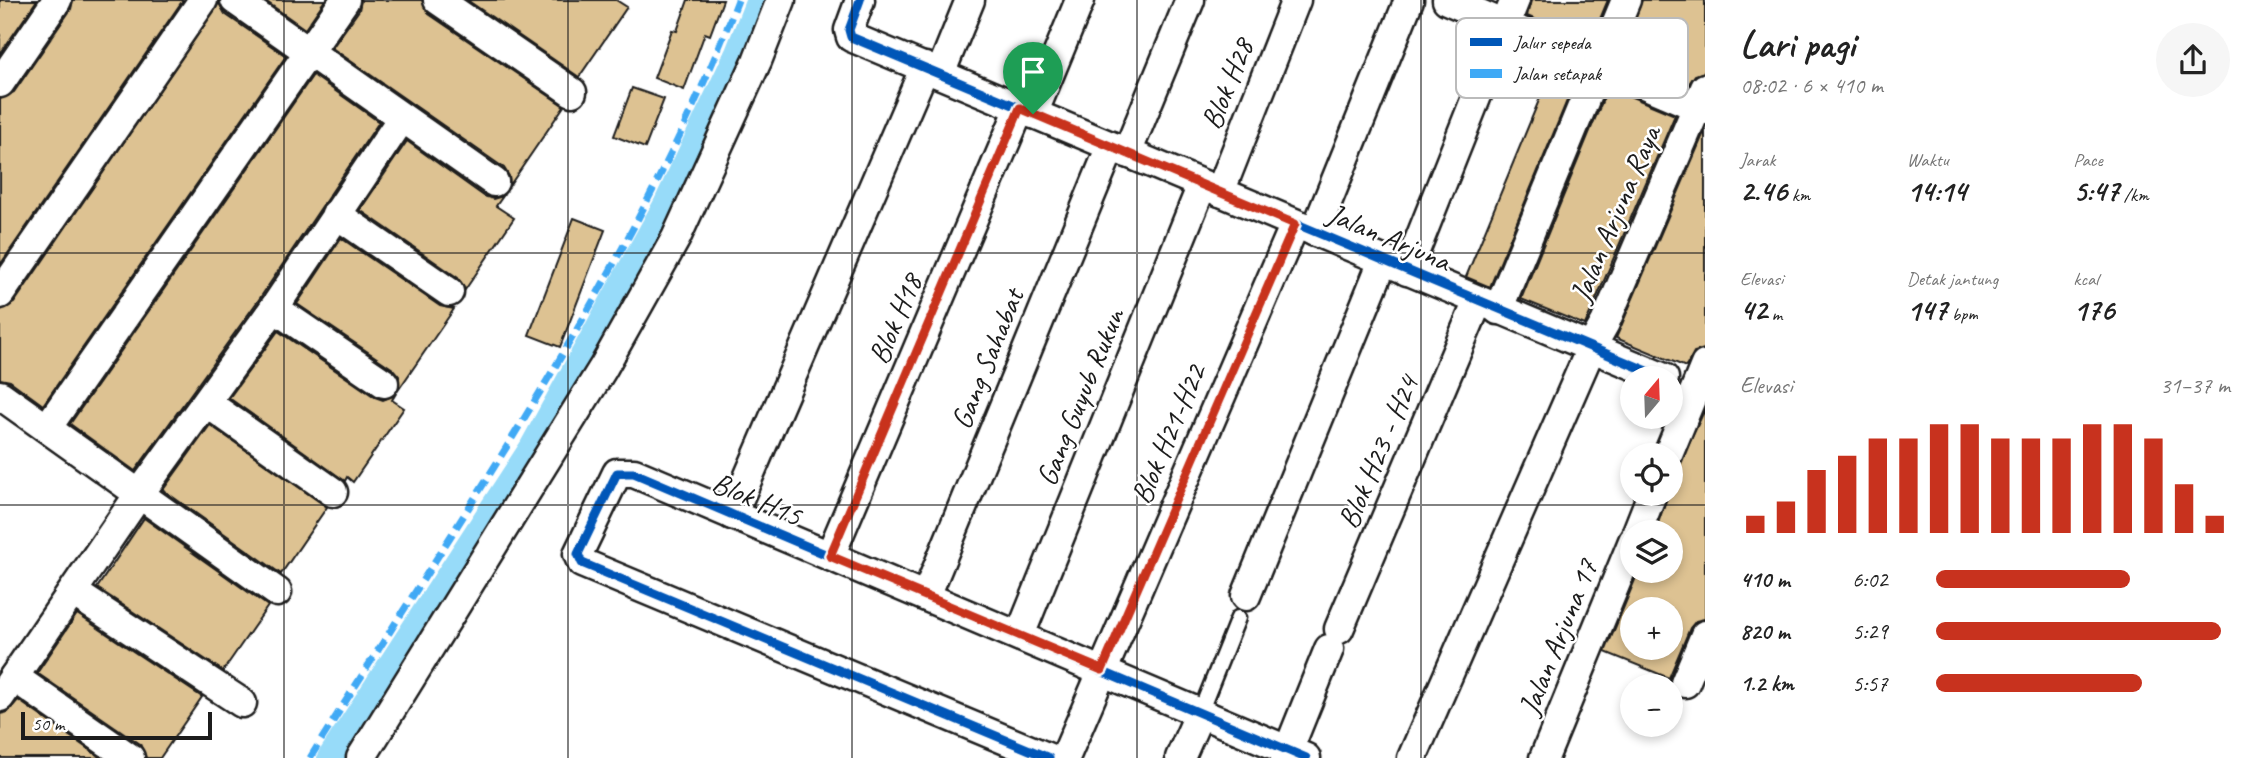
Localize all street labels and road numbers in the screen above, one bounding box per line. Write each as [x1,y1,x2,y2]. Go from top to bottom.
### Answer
street label: Blok H28 [1192,31,1263,135]
street label: Jalan Arjuna Raya [1560,118,1670,309]
street label: Jalan Arjuna [1320,193,1458,281]
street label: Blok H18 [859,266,932,370]
street label: Gang Sahabat [942,281,1033,434]
street label: Gang Guyub Rukun [1027,301,1133,491]
street label: Blok H21-H22 [1122,356,1215,509]
street label: Blok H23 - H24 [1329,368,1428,534]
street label: Blok H15 [706,463,809,535]
street label: Jalan Arjuna 17 [1509,553,1607,722]

